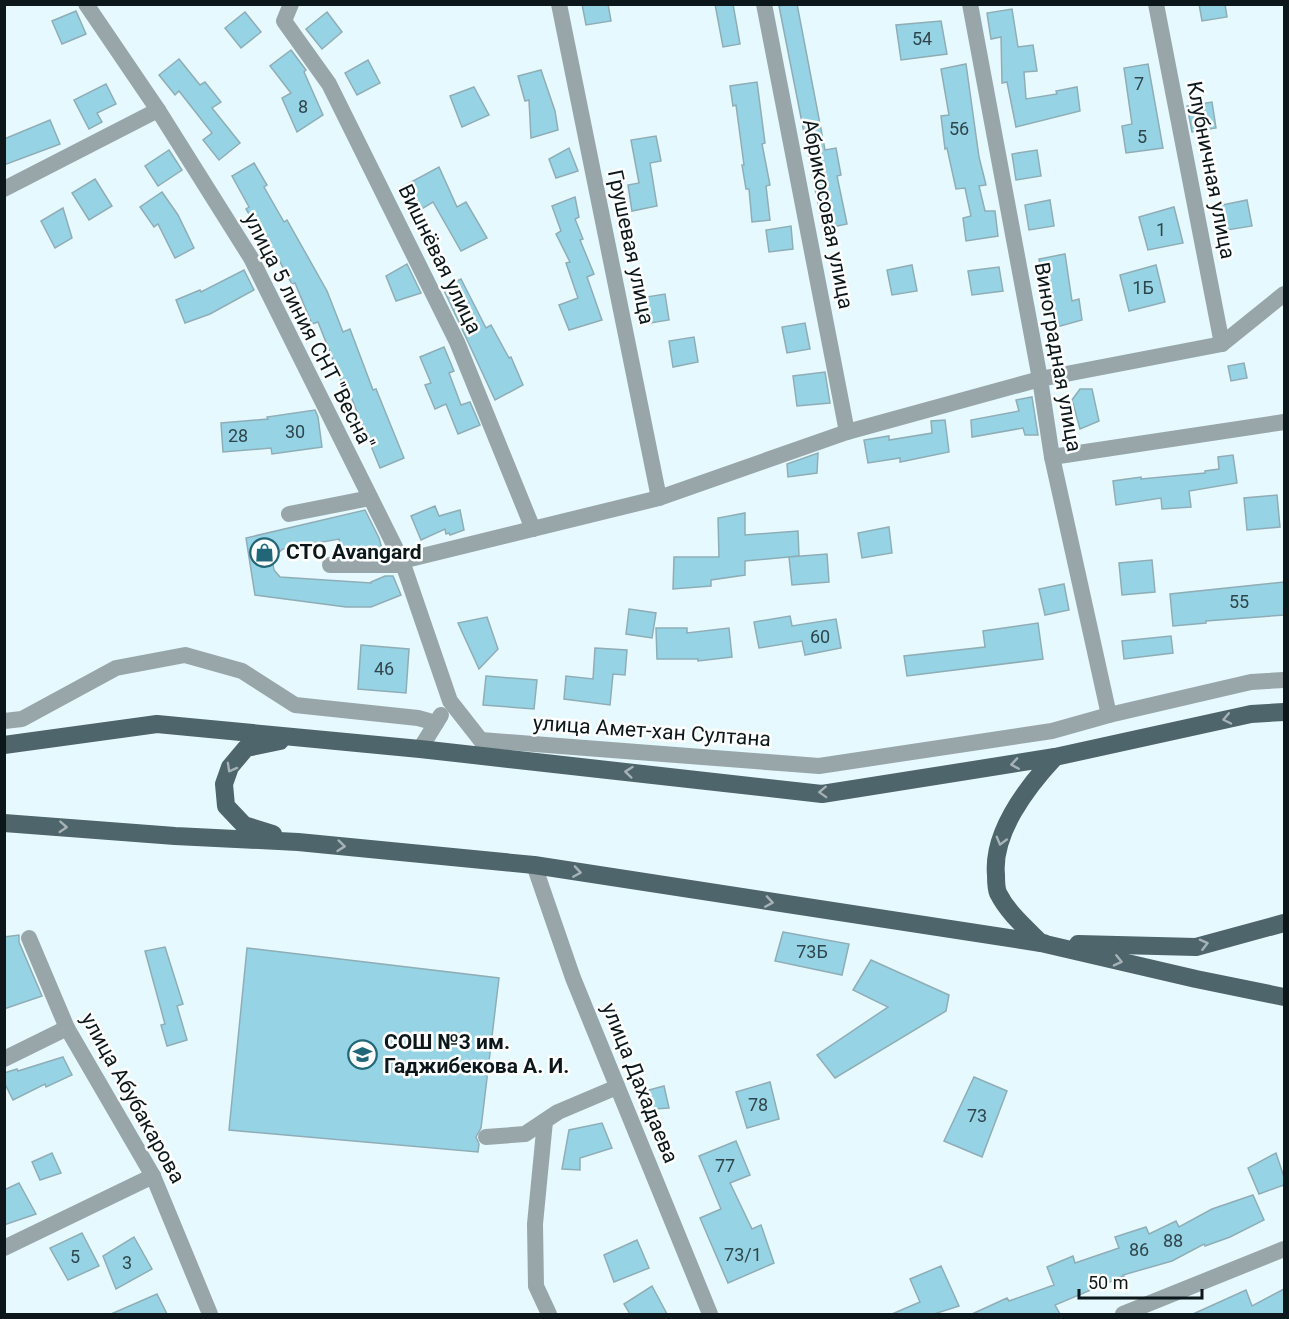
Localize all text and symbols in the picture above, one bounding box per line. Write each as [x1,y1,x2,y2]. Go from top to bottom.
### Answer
house number: 54 [912,28,932,49]
house number: 7 [1134,73,1144,94]
street label: Клубничная улица [1182,79,1240,261]
house number: 8 [298,96,308,117]
street label: Абрикосовая улица [798,117,858,311]
house number: 56 [949,118,969,139]
house number: 5 [1137,126,1147,147]
street label: Грушевая улица [603,168,659,326]
street label: Вишнёвая улица [393,180,487,338]
street label: улица 5 линия СНТ "Весна" [239,209,379,453]
house number: 1 [1156,219,1166,240]
street label: Виноградная улица [1030,260,1086,454]
house number: 1Б [1132,277,1154,298]
house number: 30 [285,421,305,442]
house number: 28 [228,425,248,446]
shop icon: СТО Avangard [249,536,281,568]
place label: СТО Avangard [286,540,422,564]
house number: 55 [1229,591,1249,612]
house number: 60 [810,626,830,647]
house number: 46 [374,658,394,679]
street label: улица Амет-хан Султана [532,711,772,751]
one-way arrow [1222,712,1232,725]
one-way arrow [1011,757,1020,769]
one-way arrow [227,762,239,772]
one-way arrow [624,766,633,779]
one-way arrow [818,786,827,799]
one-way arrow [58,821,67,834]
one-way arrow [996,835,1008,846]
one-way arrow [337,839,346,852]
one-way arrow [572,866,581,878]
one-way arrow [765,895,774,907]
one-way arrow [1199,939,1209,952]
house number: 73Б [796,941,828,962]
one-way arrow [1113,954,1123,967]
street label: улица Дахадаева [597,999,683,1167]
street label: улица Абубакарова [76,1009,190,1187]
place label: СОШ №3 им. Гаджибекова А. И. [384,1030,569,1078]
school or university icon: СОШ №3 им. Гаджибекова А. И. [347,1038,379,1070]
house number: 78 [748,1094,768,1115]
house number: 73 [967,1105,987,1126]
house number: 77 [715,1155,735,1176]
house number: 88 [1163,1230,1183,1251]
house number: 86 [1129,1239,1149,1260]
house number: 73/1 [724,1244,762,1265]
house number: 5 [70,1246,80,1267]
house number: 3 [122,1252,132,1273]
scale bar [1079,1262,1202,1300]
text: 50 m [1088,1272,1128,1293]

